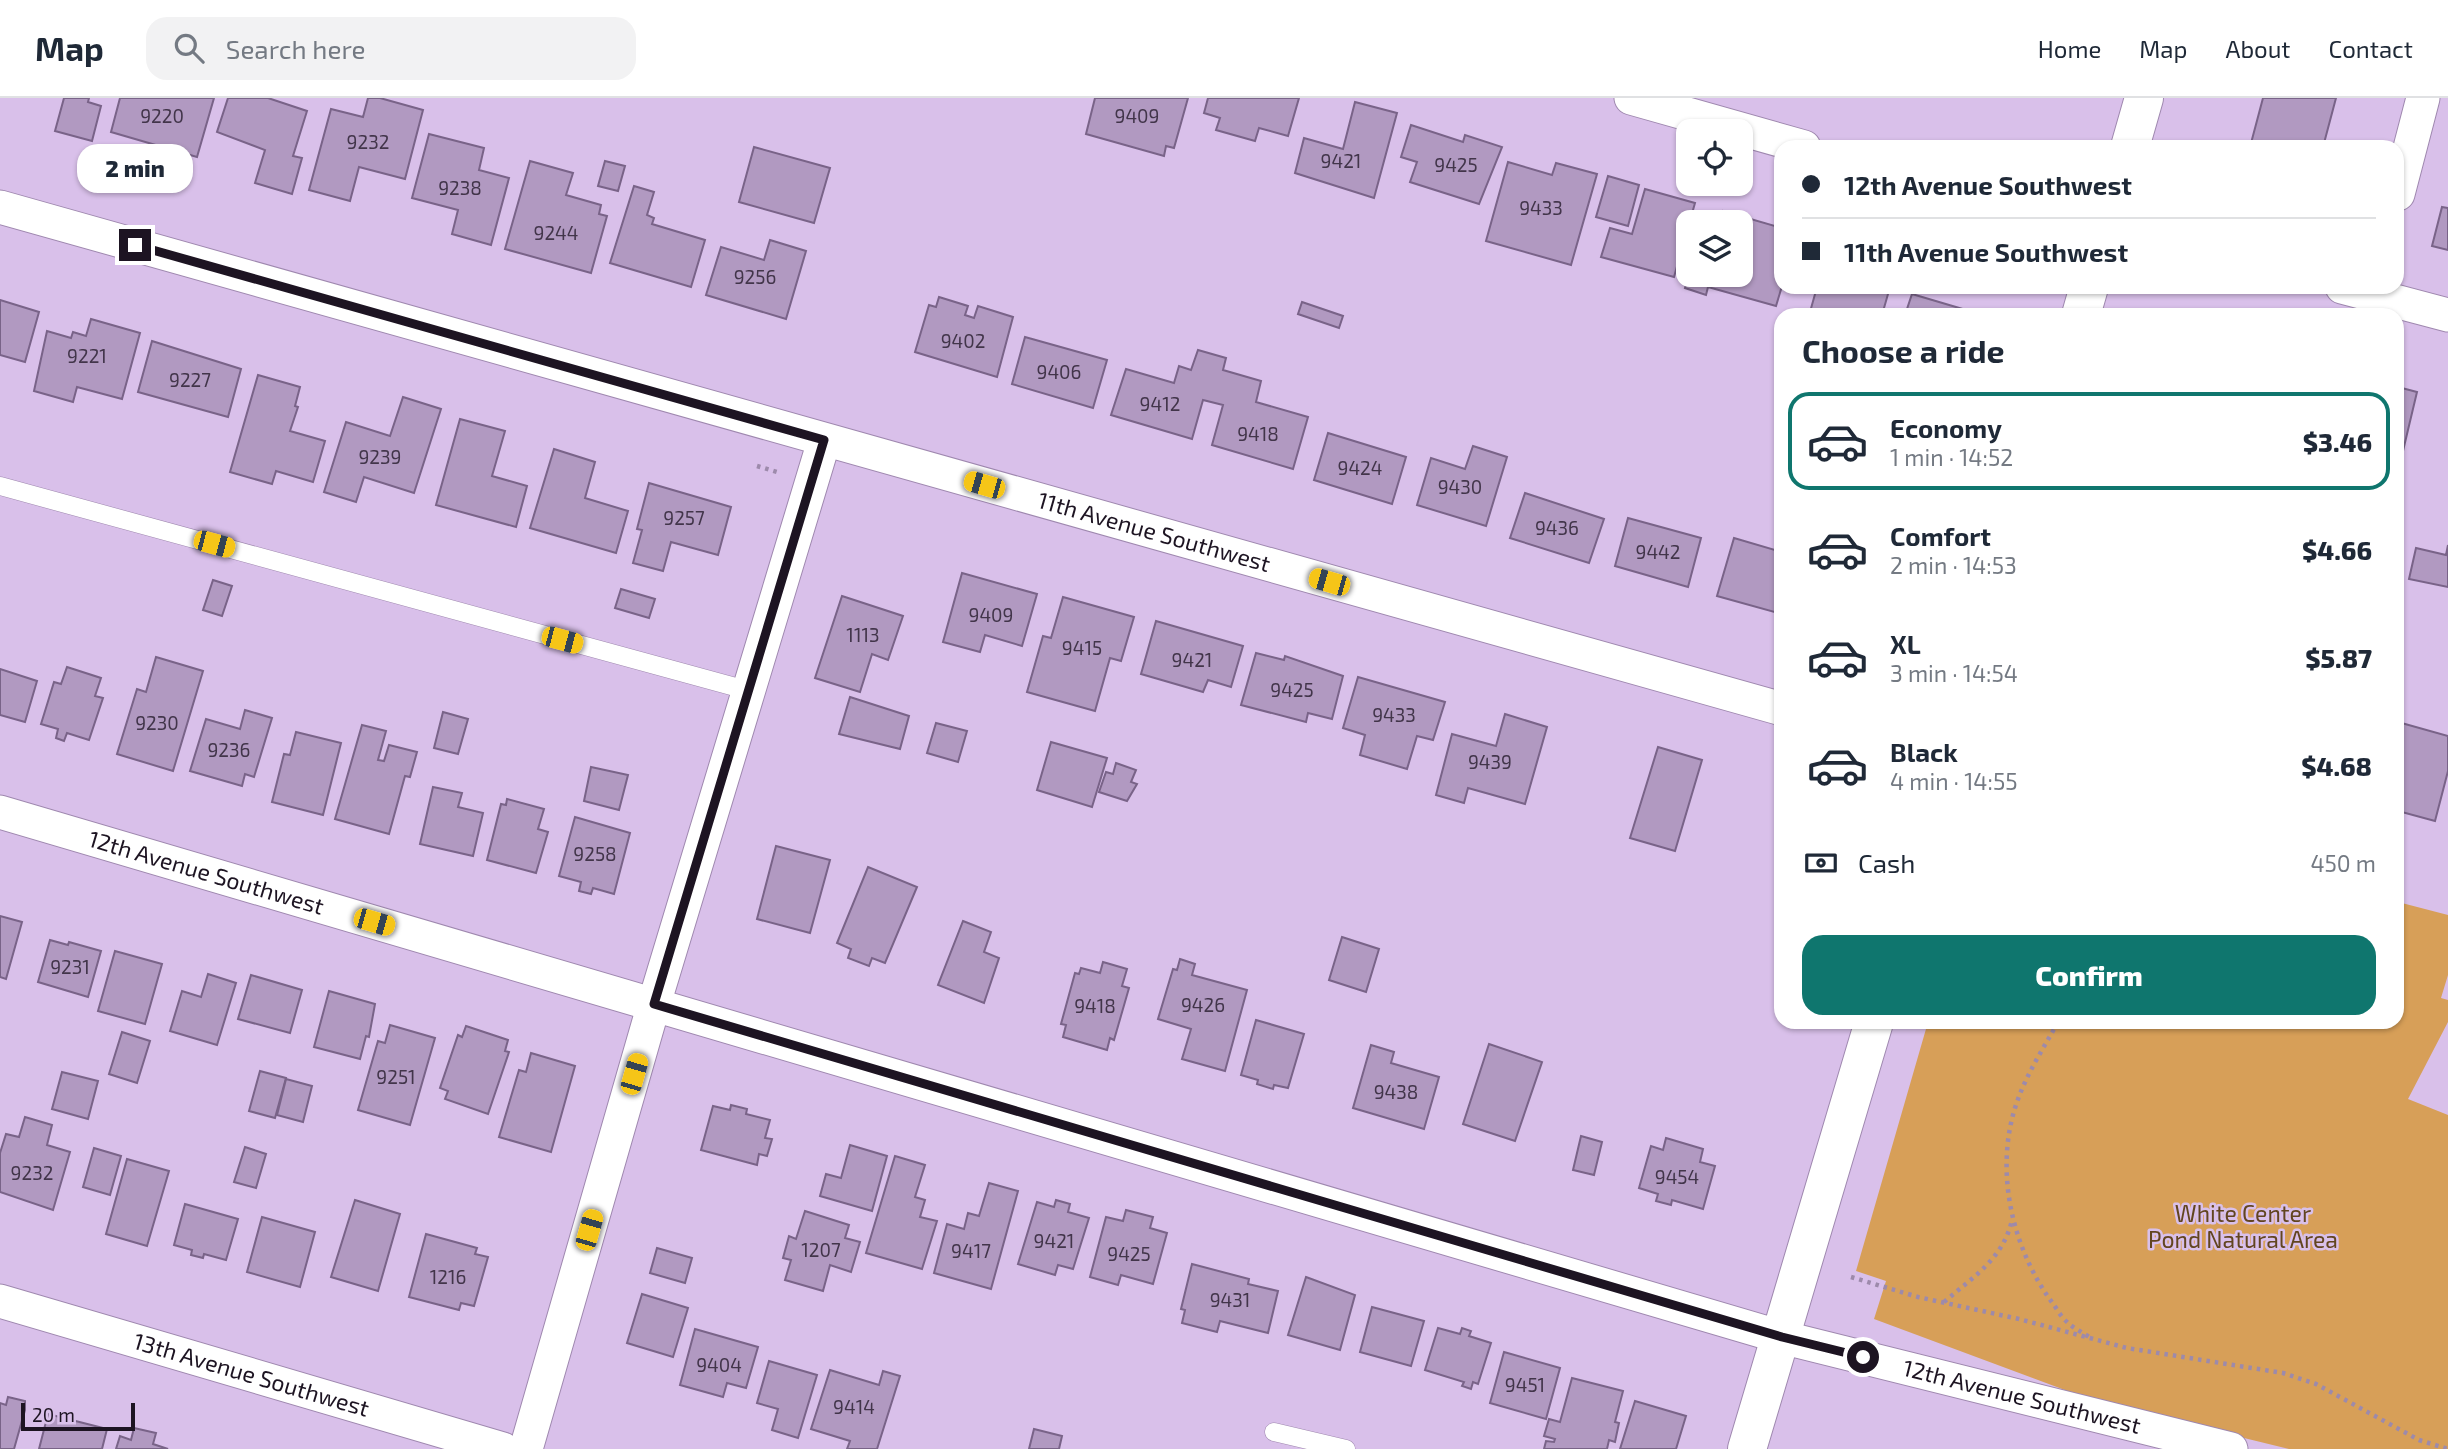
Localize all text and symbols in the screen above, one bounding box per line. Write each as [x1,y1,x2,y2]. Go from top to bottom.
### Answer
search box [146,17,636,80]
text: Map [35,28,104,68]
icon: search [170,29,208,67]
text: Search here [226,33,365,64]
text: Home [2038,34,2101,63]
text: Map [2139,34,2187,63]
text: About [2225,34,2291,63]
text: Contact [2329,34,2413,63]
house number: 9220 [140,104,184,127]
house number: 9409 [1115,104,1159,127]
map controls [1676,119,1753,287]
button: locate [1676,119,1753,196]
house number: 9232 [347,130,389,153]
callout: 2 min [77,144,193,192]
house number: 9421 [1321,149,1361,172]
house number: 9425 [1434,153,1478,176]
text: 2 min [105,154,165,182]
text: 12th Avenue Southwest [1844,169,2132,200]
house number: 9238 [438,176,482,199]
house number: 9433 [1519,196,1563,219]
button: layers [1676,210,1753,287]
house number: 9244 [534,221,578,244]
route end [119,229,151,261]
text: 11th Avenue Southwest [1844,236,2128,267]
house number: 9256 [734,265,776,288]
house number: 9402 [941,329,985,352]
text: Choose a ride [1802,331,2005,369]
house number: 9221 [67,344,107,367]
house number: 9406 [1037,360,1081,383]
house number: 9227 [169,368,211,391]
house number: 9412 [1140,392,1180,415]
icon: car [1806,410,1869,473]
text: Economy [1890,412,2002,443]
house number: 9418 [1237,422,1279,445]
text: $3.46 [2303,426,2372,457]
text: 1 min · 14:52 [1890,443,2013,471]
house number: 9239 [359,445,401,468]
house number: 9424 [1338,456,1382,479]
car [961,469,1008,501]
house number: 9430 [1438,475,1482,498]
street label: 11th Avenue Southwest [1035,485,1274,577]
house number: 9257 [663,506,705,529]
house number: 9436 [1535,516,1579,539]
icon: car [1806,518,1869,581]
text: Comfort [1890,520,1991,551]
car [191,528,238,560]
text: $4.66 [2302,534,2372,565]
house number: 9442 [1636,540,1680,563]
text: 2 min · 14:53 [1890,551,2017,579]
car [1306,566,1353,598]
house number: 9409 [969,603,1013,626]
house number: 1113 [846,623,880,646]
car [539,624,586,656]
icon: car [1806,626,1869,689]
text: XL [1890,628,1921,659]
house number: 9415 [1062,636,1102,659]
text: $5.87 [2305,642,2372,673]
house number: 9421 [1172,648,1212,671]
text: 3 min · 14:54 [1890,659,2018,687]
house number: 9425 [1270,678,1314,701]
house number: 9433 [1372,703,1416,726]
house number: 9230 [135,711,179,734]
icon: car [1806,734,1869,797]
text: Black [1890,736,1958,767]
house number: 9236 [208,738,250,761]
house number: 9439 [1468,750,1512,773]
text: $4.68 [2301,750,2372,781]
text: 4 min · 14:55 [1890,767,2018,795]
street label: 12th Avenue Southwest [86,824,328,920]
house number: 9258 [573,842,617,865]
icon: cash [1802,844,1840,882]
text: Cash [1858,847,1915,878]
text: 450 m [2310,849,2376,877]
car [351,906,398,938]
button: Confirm [1802,935,2376,1015]
house number: 9231 [50,955,90,978]
house number: 9426 [1181,993,1225,1016]
house number: 9418 [1074,994,1116,1017]
car [619,1051,650,1097]
house number: 9251 [376,1065,416,1088]
house number: 9438 [1374,1080,1418,1103]
house number: 9232 [11,1161,53,1184]
house number: 9454 [1655,1165,1699,1188]
park label: White Center Pond Natural Area [2148,1199,2338,1253]
car [574,1207,605,1253]
house number: 9421 [1034,1229,1074,1252]
house number: 1207 [801,1238,841,1261]
house number: 9417 [951,1239,991,1262]
house number: 9425 [1107,1242,1151,1265]
house number: 1216 [430,1265,466,1288]
house number: 9431 [1210,1288,1250,1311]
street label: 13th Avenue Southwest [131,1326,373,1422]
route start [1847,1341,1879,1373]
house number: 9404 [696,1353,742,1376]
street label: 12th Avenue Southwest [1900,1353,2144,1439]
house number: 9451 [1505,1373,1545,1396]
house number: 9414 [833,1395,875,1418]
scale bar [21,1400,135,1432]
text: 20 m [32,1403,75,1426]

